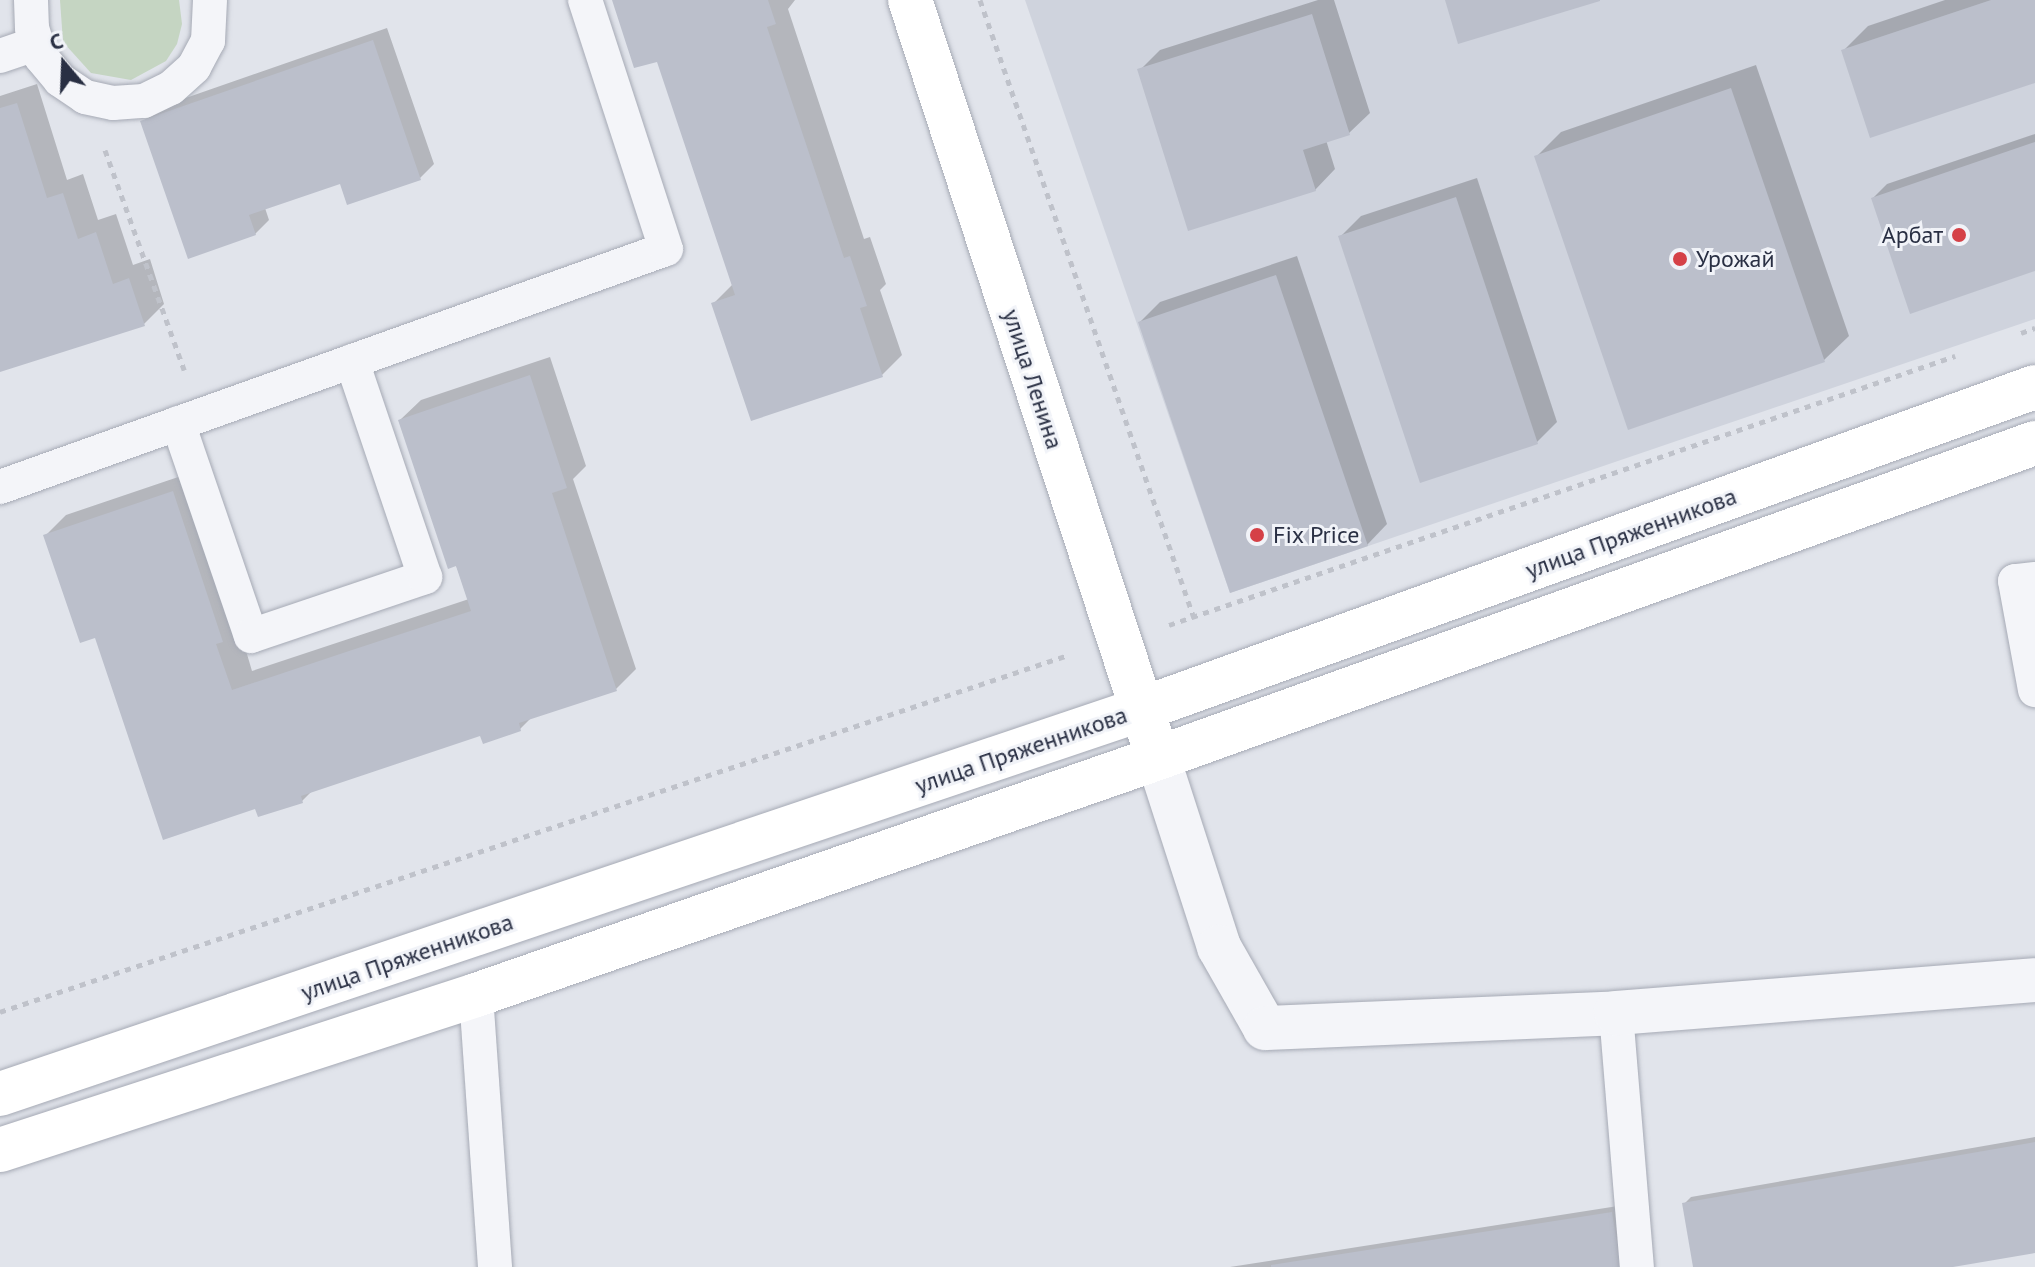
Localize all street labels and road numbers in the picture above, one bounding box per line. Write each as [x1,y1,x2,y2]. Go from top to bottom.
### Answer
street label: улица Ленина [997,305,1069,453]
street label: улица Пряженникова [1522,481,1740,585]
street label: улица Пряженникова [911,700,1131,800]
street label: улица Пряженникова [297,907,517,1007]

